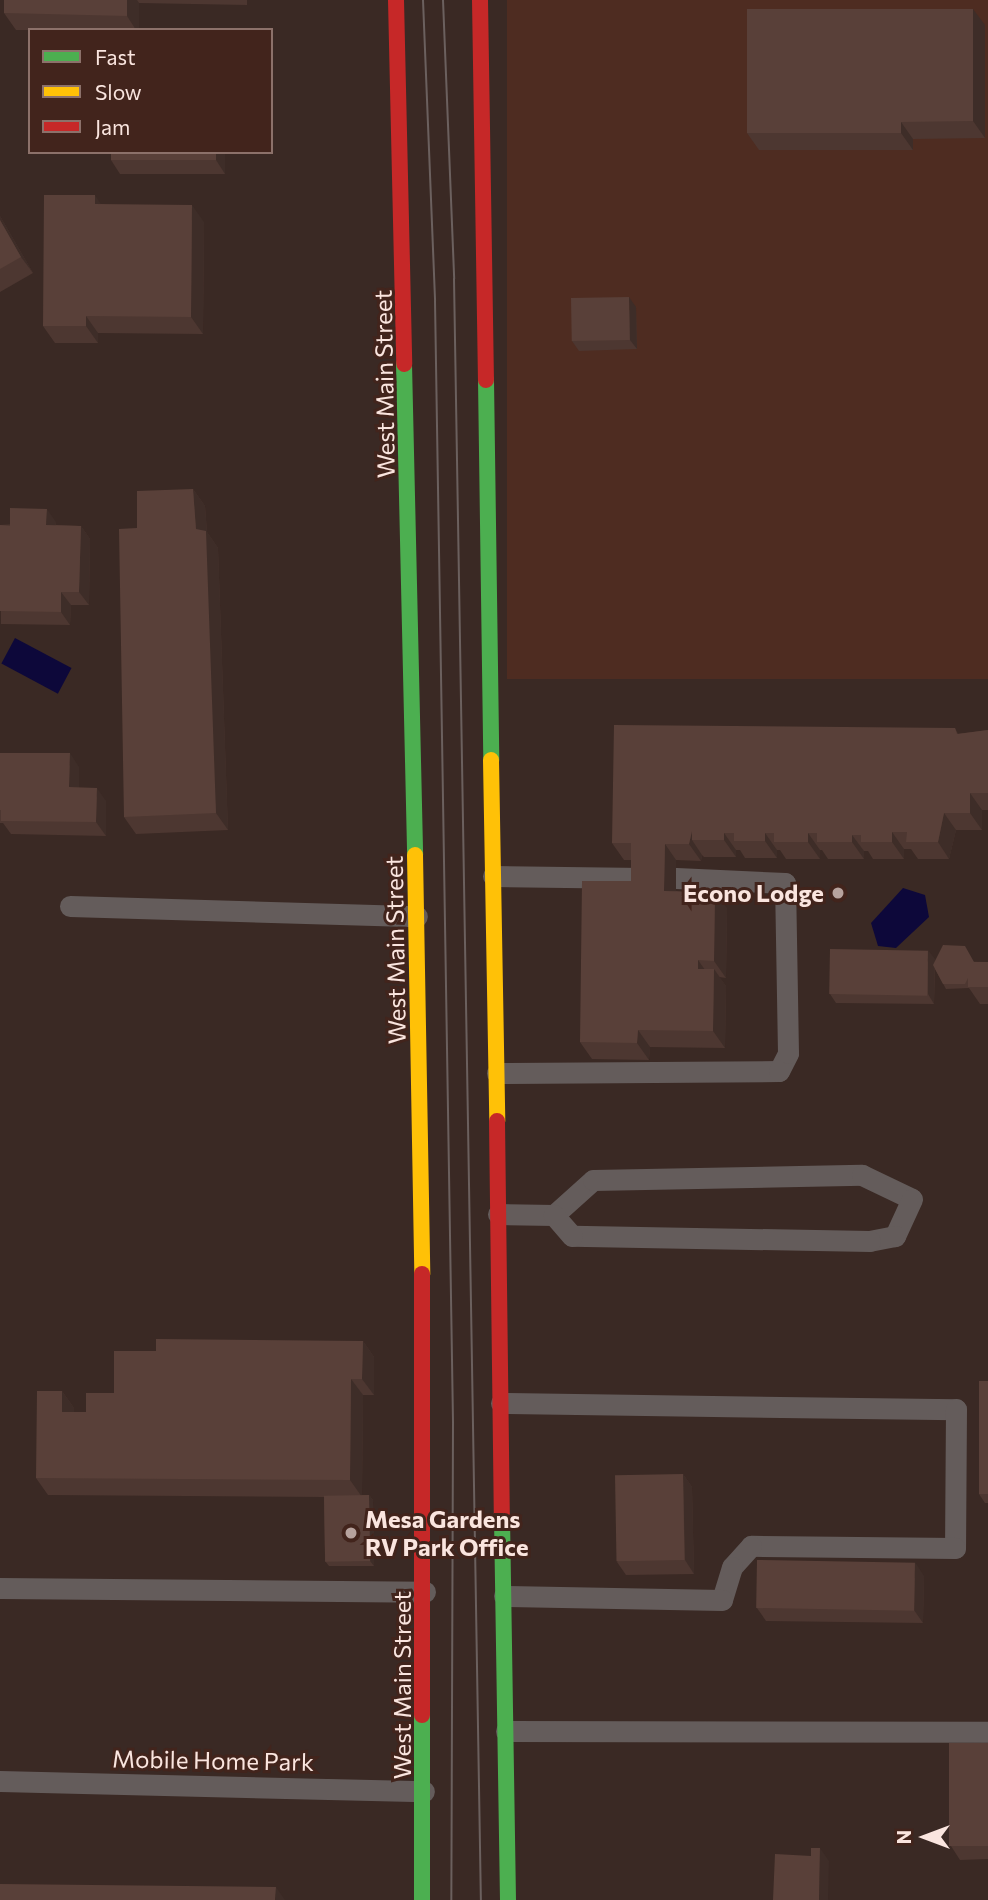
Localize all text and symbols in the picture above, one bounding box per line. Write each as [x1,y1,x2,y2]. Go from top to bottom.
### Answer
legend [28,28,273,154]
text: Fast [95,44,136,69]
text: Slow [95,79,142,104]
text: Jam [95,114,130,139]
street label: West Main Street [368,290,400,478]
street label: West Main Street [379,856,411,1044]
place label: Econo Lodge [683,879,824,907]
marker: Econo Lodge [830,885,846,901]
place label: Mesa Gardens RV Park Office [365,1505,529,1561]
marker: Mesa Gardens RV Park Office [343,1525,359,1541]
street label: West Main Street [388,1591,416,1779]
street label: Mobile Home Park [112,1744,314,1776]
north arrow [890,1802,960,1872]
text: N [892,1830,915,1844]

